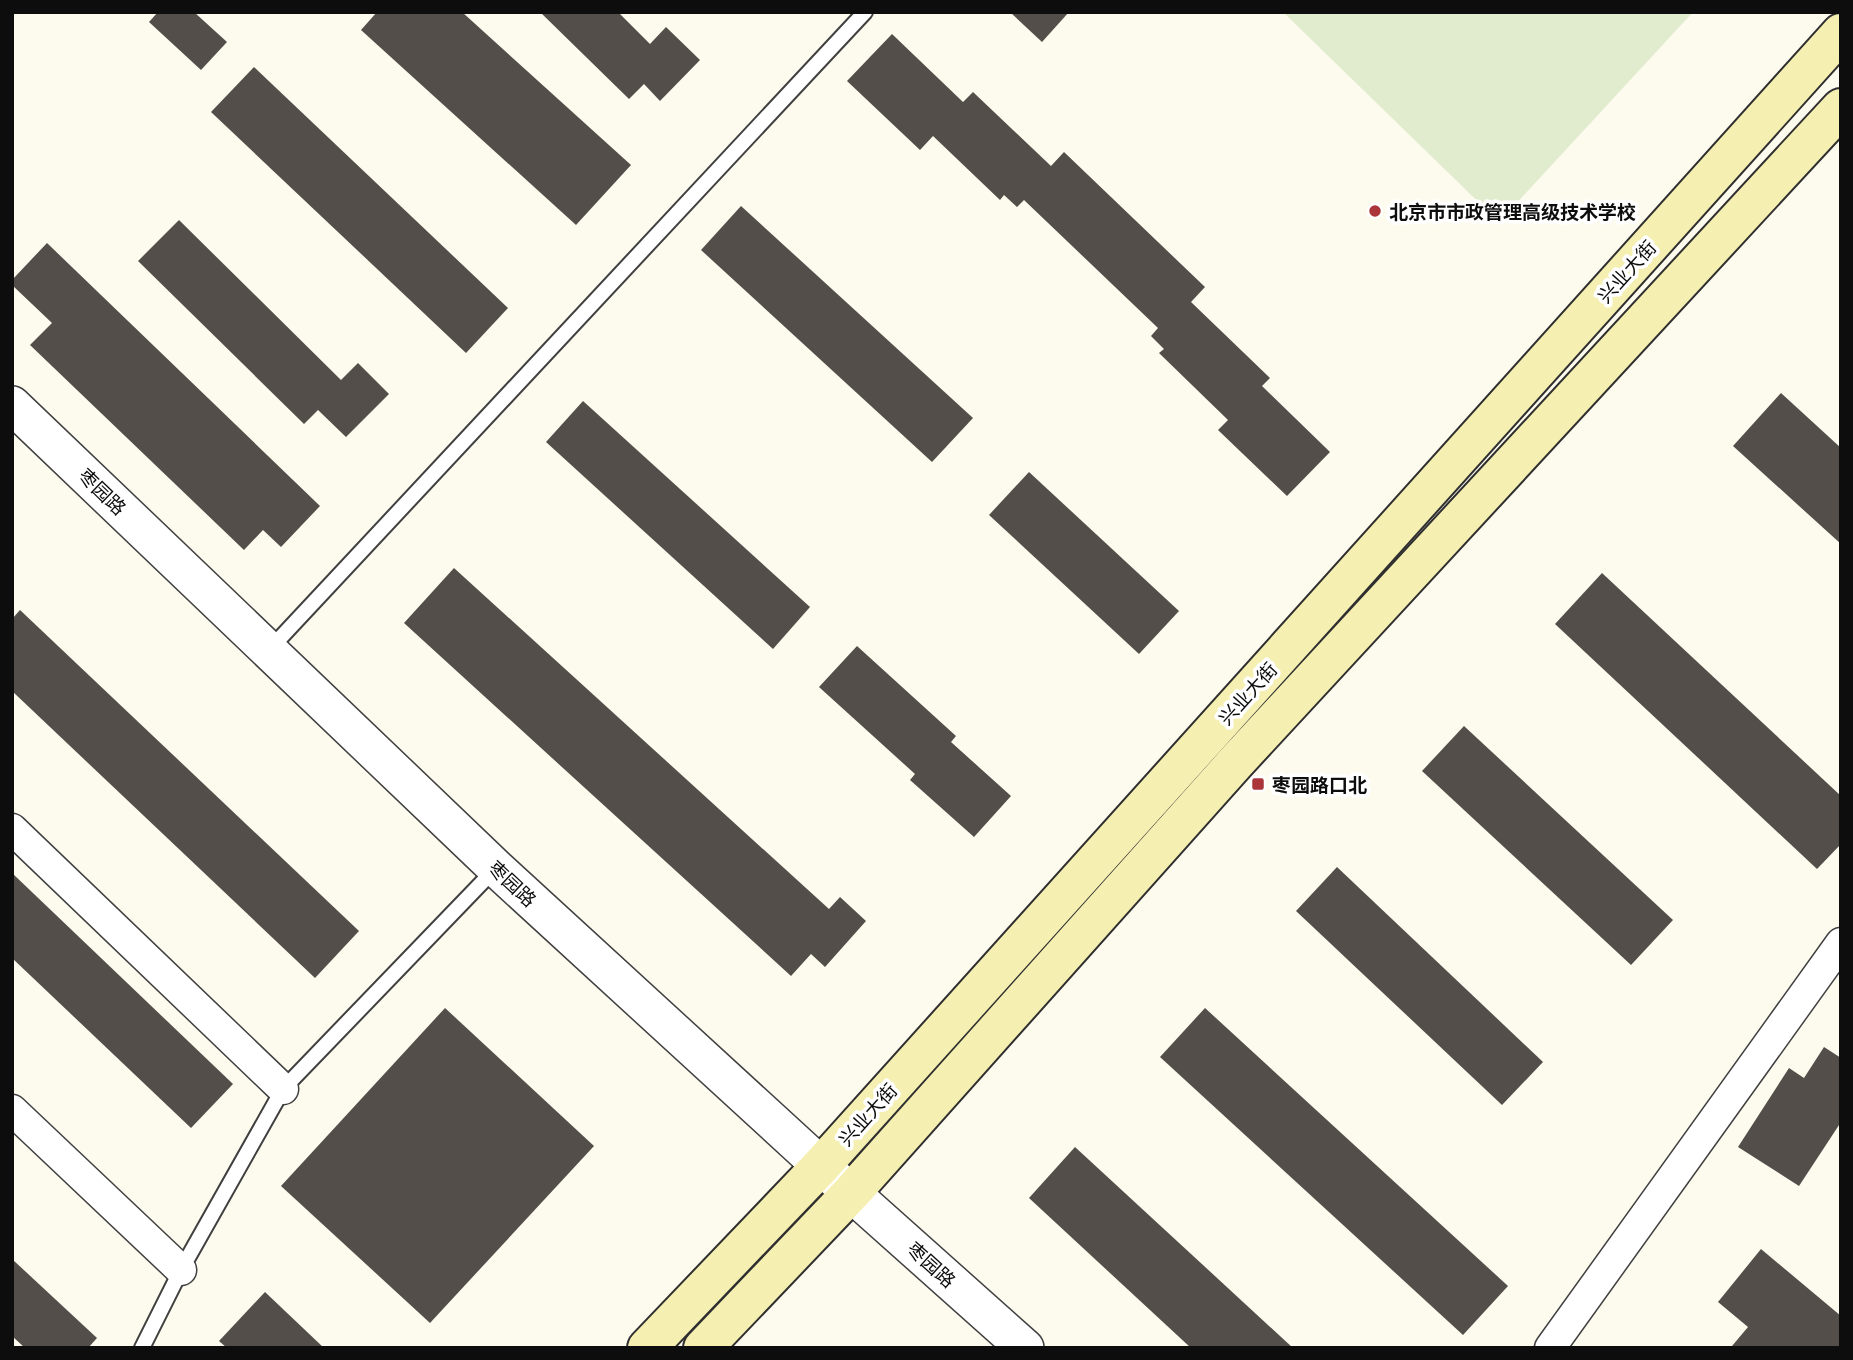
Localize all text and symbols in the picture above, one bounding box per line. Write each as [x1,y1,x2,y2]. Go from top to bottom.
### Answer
place label: 北京市市政管理高级技术学校 [1389,198,1636,224]
marker: 北京市市政管理高级技术学校 [1367,203,1383,219]
street label: 兴业大街 [1591,234,1661,308]
street label: 枣园路 [73,462,133,520]
street label: 兴业大街 [1212,656,1282,730]
place label: 枣园路口北 [1272,771,1367,797]
marker: 枣园路口北 [1250,776,1266,792]
street label: 枣园路 [483,854,543,912]
street label: 兴业大街 [832,1077,902,1151]
street label: 枣园路 [902,1235,962,1293]

